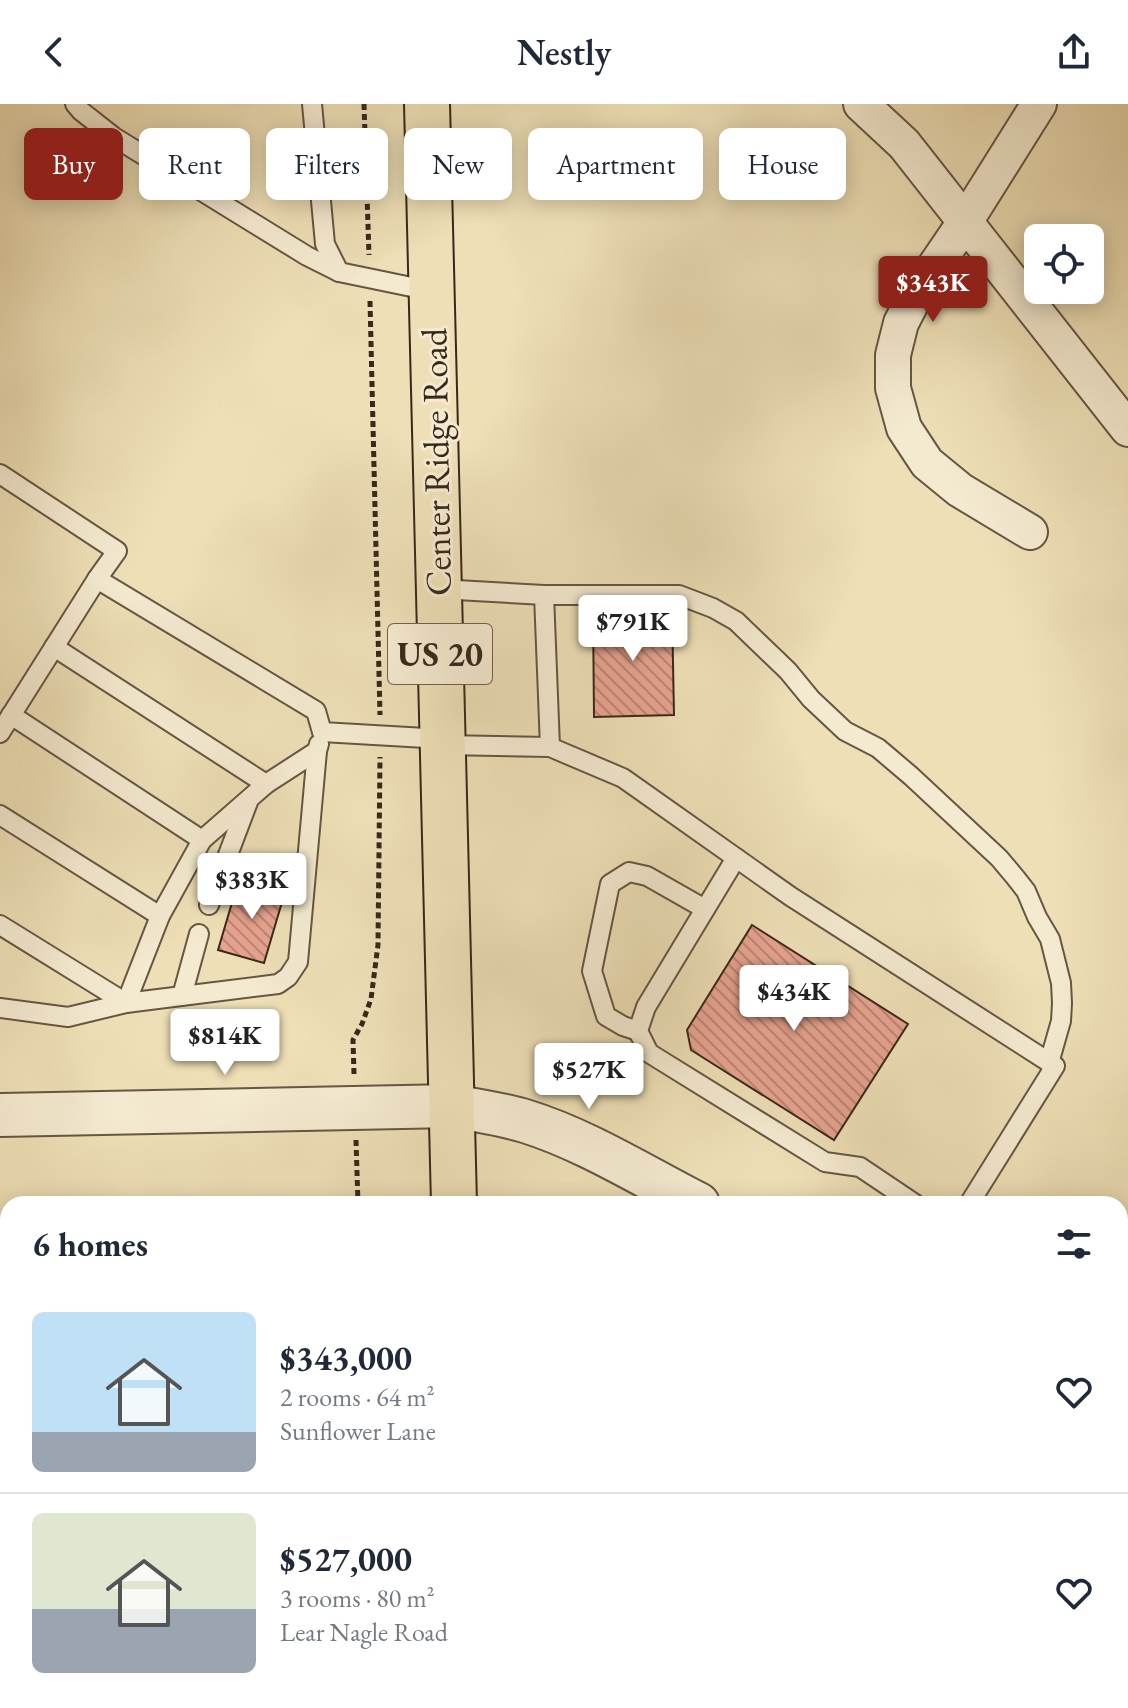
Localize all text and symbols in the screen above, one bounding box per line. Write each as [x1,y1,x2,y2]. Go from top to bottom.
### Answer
text: Nestly [517,29,611,76]
icon: back [32,30,76,74]
icon: share [1052,30,1096,74]
chip: Buy [24,128,123,200]
chip: Rent [139,128,250,200]
chip: Filters [266,128,388,200]
chip: New [404,128,512,200]
chip: Apartment [528,128,703,200]
chip: House [719,128,846,200]
map controls [1024,224,1104,304]
button: locate [1024,224,1104,304]
pin: $343K [877,256,989,324]
text: $343K [896,265,970,299]
street label: Center Ridge Road [410,327,462,596]
pin: $791K [577,595,689,663]
text: $791K [596,604,670,638]
road number: US 20 [388,624,492,684]
pin: $383K [196,853,308,921]
text: $383K [215,862,289,896]
pin: $434K [738,965,850,1033]
text: $434K [757,974,831,1008]
pin: $814K [169,1009,281,1077]
text: $814K [188,1018,262,1052]
pin: $527K [533,1043,645,1111]
text: $527K [552,1052,626,1086]
text: 6 homes [32,1222,148,1266]
icon: filters [1052,1222,1096,1266]
text: $343,000 [280,1336,412,1380]
icon: home [96,1344,192,1440]
icon: heart [1052,1370,1096,1414]
text: 2 rooms · 64 m² [280,1380,435,1414]
text: Sunflower Lane [280,1414,436,1448]
text: $527,000 [280,1537,412,1581]
icon: home [96,1545,192,1641]
icon: heart [1052,1571,1096,1615]
text: 3 rooms · 80 m² [280,1581,435,1615]
text: Lear Nagle Road [280,1615,448,1649]

